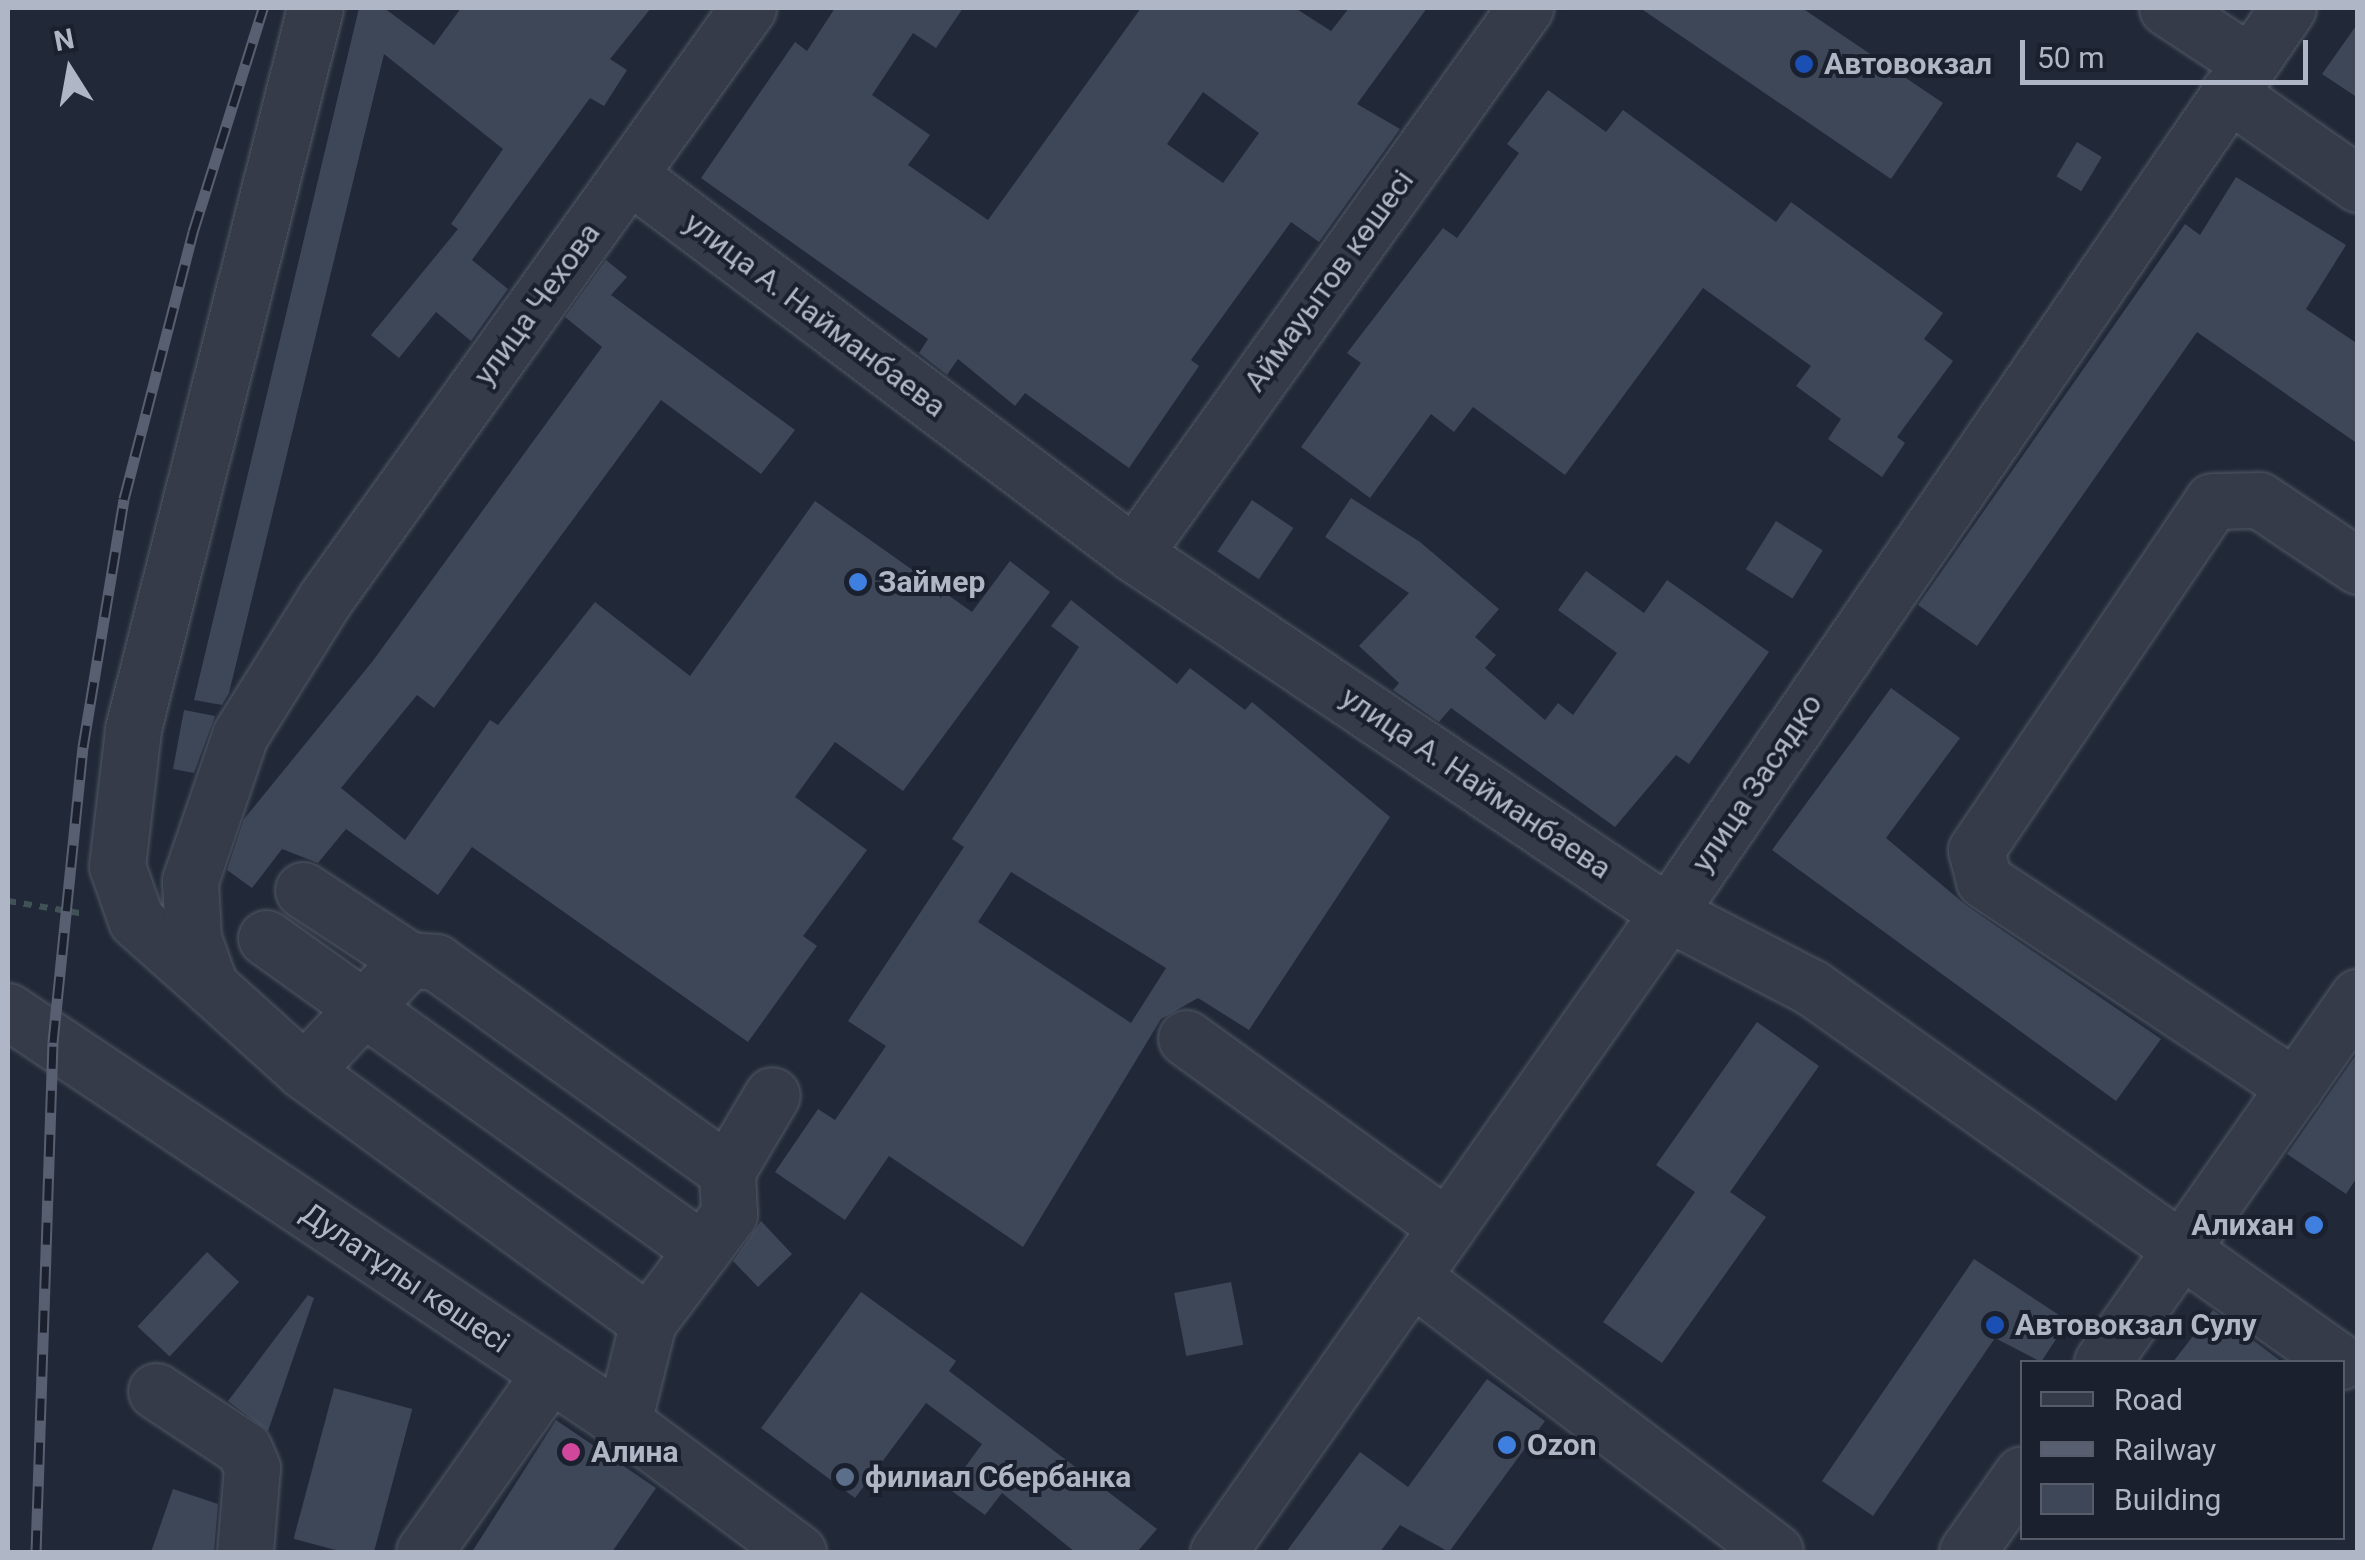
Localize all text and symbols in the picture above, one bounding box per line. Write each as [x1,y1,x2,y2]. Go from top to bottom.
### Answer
north arrow [20,20,120,120]
scale bar [2025,20,2312,82]
text: N [51,22,77,58]
text: 50 m [2037,40,2104,75]
place label: Автовокзал [1824,46,1992,82]
marker: Автовокзал [1793,53,1815,75]
street label: Аймауытов көшесі [1237,163,1421,399]
street label: улица А. Найманбаева [677,205,953,425]
street label: улица Чехова [466,216,608,392]
place label: Займер [878,564,985,600]
marker: Займер [847,571,869,593]
street label: улица А. Найманбаева [1334,679,1618,887]
street label: улица Засядко [1684,687,1830,879]
street label: Дулатұлы көшесі [294,1195,516,1361]
place label: Алихан [2191,1207,2294,1243]
marker: Алихан [2303,1214,2325,1236]
place label: Автовокзал Сулу [2015,1307,2257,1343]
marker: Автовокзал Сулу [1984,1314,2006,1336]
legend [2020,1360,2345,1540]
text: Road [2114,1382,2183,1417]
place label: Ozon [1527,1427,1596,1463]
text: Railway [2114,1432,2216,1467]
place label: Алина [591,1434,678,1470]
marker: Ozon [1496,1434,1518,1456]
marker: Алина [560,1441,582,1463]
place label: филиал Сбербанка [865,1459,1131,1495]
marker: филиал Сбербанка [834,1466,856,1488]
text: Building [2114,1482,2221,1517]

